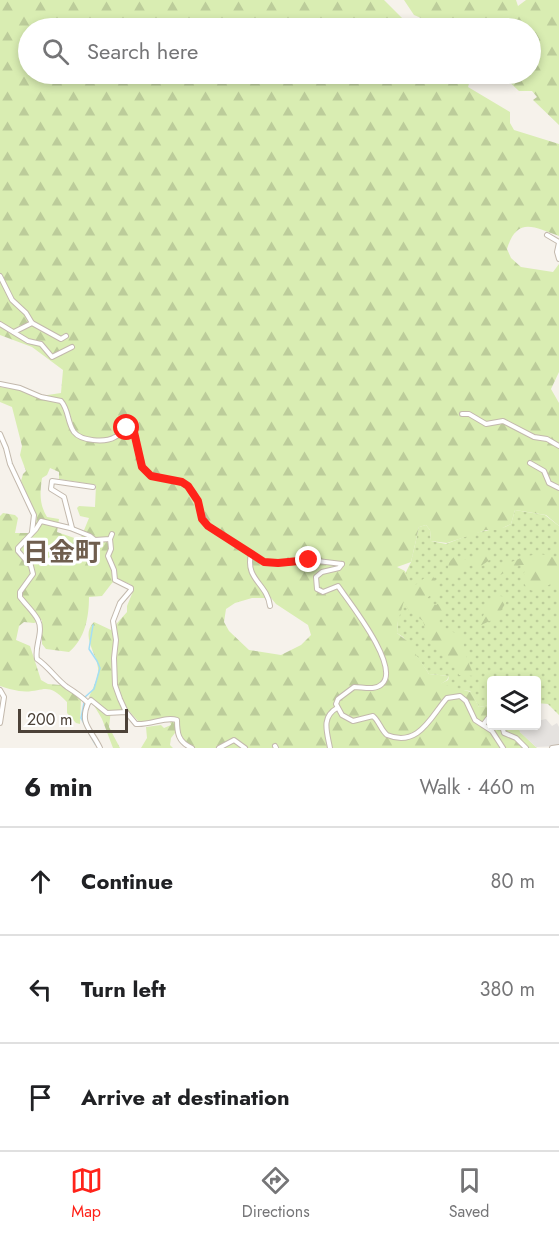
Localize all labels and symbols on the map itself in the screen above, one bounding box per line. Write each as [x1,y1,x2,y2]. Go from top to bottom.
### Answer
route start [113,414,139,440]
district label: 日金町 [23,533,101,571]
route end [295,546,321,572]
scale bar [18,706,128,734]

